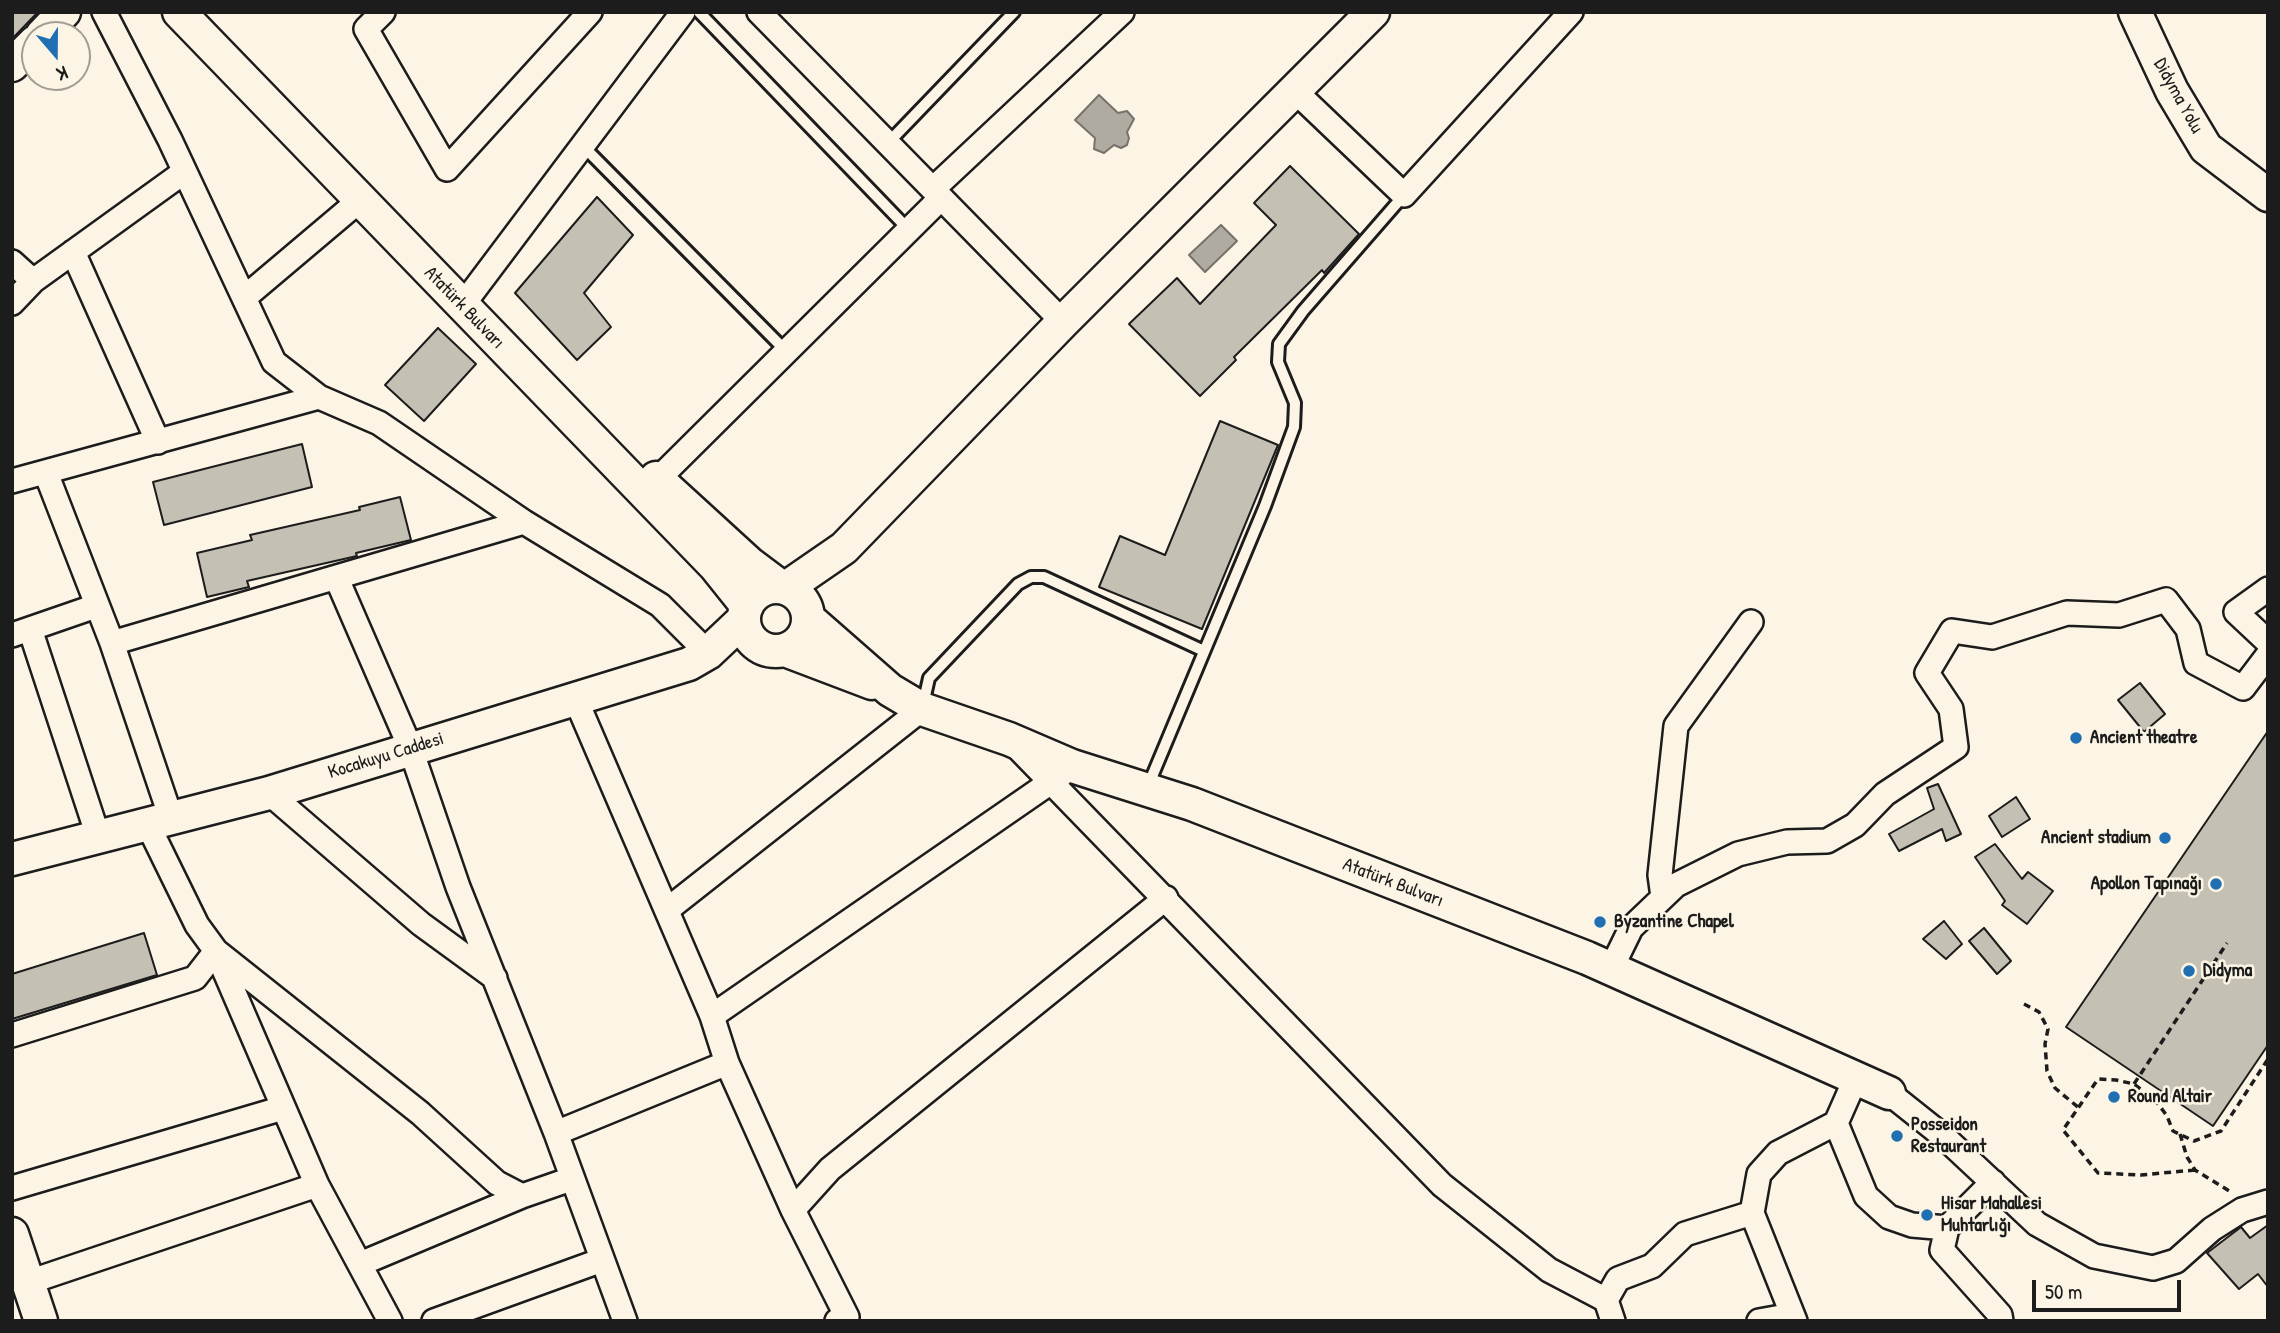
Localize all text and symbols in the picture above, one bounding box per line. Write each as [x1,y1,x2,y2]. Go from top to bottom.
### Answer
north arrow [21,21,91,91]
street label: Didyma Yolu [2148,55,2208,137]
text: K [53,60,72,88]
street label: Atatürk Bulvarı [419,262,509,354]
place label: Ancient theatre [2090,727,2197,749]
street label: Kocakuyu Caddesi [325,728,447,784]
marker: Ancient theatre [2068,730,2084,746]
place label: Ancient stadium [2041,827,2151,849]
marker: Ancient stadium [2157,830,2173,846]
street label: Atatürk Bulvarı [1339,853,1447,913]
place label: Apollon Tapınağı [2091,873,2202,895]
marker: Apollon Tapınağı [2208,876,2224,892]
place label: Byzantine Chapel [1614,911,1734,933]
marker: Byzantine Chapel [1592,914,1608,930]
place label: Didyma [2203,960,2252,982]
marker: Didyma [2181,963,2197,979]
place label: Round Altair [2128,1086,2212,1108]
marker: Round Altair [2106,1089,2122,1105]
place label: Posseidon Restaurant [1911,1114,1986,1158]
marker: Posseidon Restaurant [1889,1128,1905,1144]
place label: Hisar Mahallesi Muhtarlığı [1941,1193,2042,1237]
marker: Hisar Mahallesi Muhtarlığı [1919,1207,1935,1223]
scale bar [2035,1266,2184,1310]
text: 50 m [2045,1277,2082,1306]

